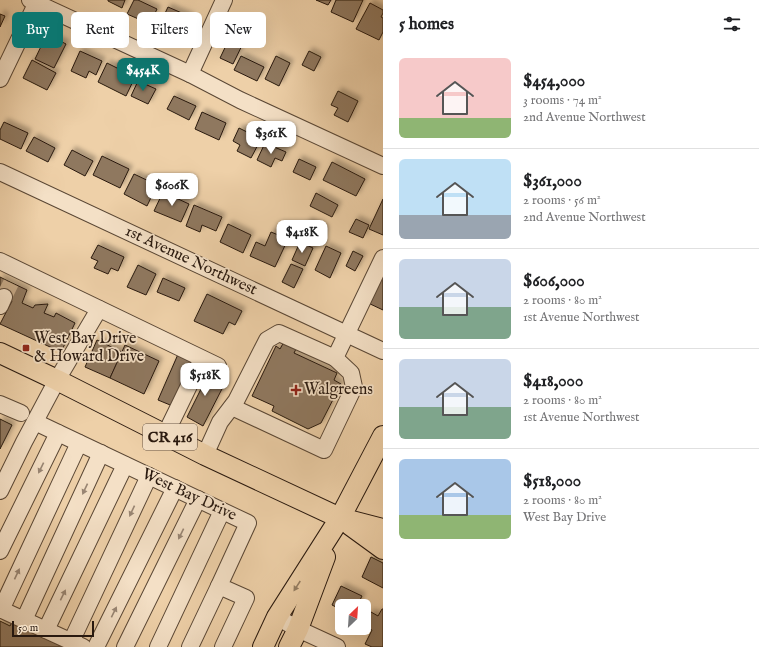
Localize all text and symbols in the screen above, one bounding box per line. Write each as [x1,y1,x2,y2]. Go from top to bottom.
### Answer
chip: Buy [12,12,63,48]
chip: Rent [71,12,129,48]
chip: Filters [137,12,202,48]
chip: New [210,12,266,48]
icon: filters [721,13,743,35]
text: 5 homes [399,14,454,35]
pin: $454K [115,58,171,92]
text: $454K [126,62,160,79]
text: $454,000 [523,71,585,92]
icon: home [431,74,479,122]
text: 3 rooms · 74 m² [523,92,602,109]
text: 2nd Avenue Northwest [523,109,646,126]
pin: $361K [243,121,299,155]
text: $361K [255,125,287,142]
text: $361,000 [523,171,582,192]
pin: $606K [144,173,200,207]
icon: home [431,175,479,223]
text: $606K [155,177,189,194]
text: 2 rooms · 56 m² [523,192,601,209]
text: 2nd Avenue Northwest [523,209,646,226]
pin: $418K [274,220,330,254]
street label: 1st Avenue Northwest [122,222,261,301]
text: $418K [286,224,318,241]
text: $606,000 [523,271,585,292]
icon: home [431,275,479,323]
text: 2 rooms · 80 m² [523,292,602,309]
text: 1st Avenue Northwest [523,309,640,326]
place label: West Bay Drive & Howard Drive [34,329,144,367]
marker: West Bay Drive & Howard Drive [21,343,31,353]
pin: $518K [177,363,233,397]
text: $518K [189,367,221,384]
text: $418,000 [523,371,583,392]
icon: home [431,375,479,423]
place label: Walgreens [304,380,373,400]
marker: Walgreens [291,385,301,395]
text: 2 rooms · 80 m² [523,392,602,409]
text: 1st Avenue Northwest [523,409,640,426]
road number: CR 416 [143,424,197,450]
one-way arrow [38,462,44,473]
street label: West Bay Drive [138,464,240,526]
text: $518,000 [523,471,581,492]
icon: home [431,475,479,523]
one-way arrow [82,483,88,494]
text: 2 rooms · 80 m² [523,492,602,509]
one-way arrow [129,505,135,517]
text: West Bay Drive [523,509,606,526]
one-way arrow [178,528,184,540]
one-way arrow [14,569,20,580]
one-way arrow [293,580,300,592]
one-way arrow [60,589,66,601]
north arrow [335,599,371,635]
map controls [335,599,371,635]
one-way arrow [111,606,117,618]
scale bar [12,619,94,638]
text: 50 m [18,621,38,635]

